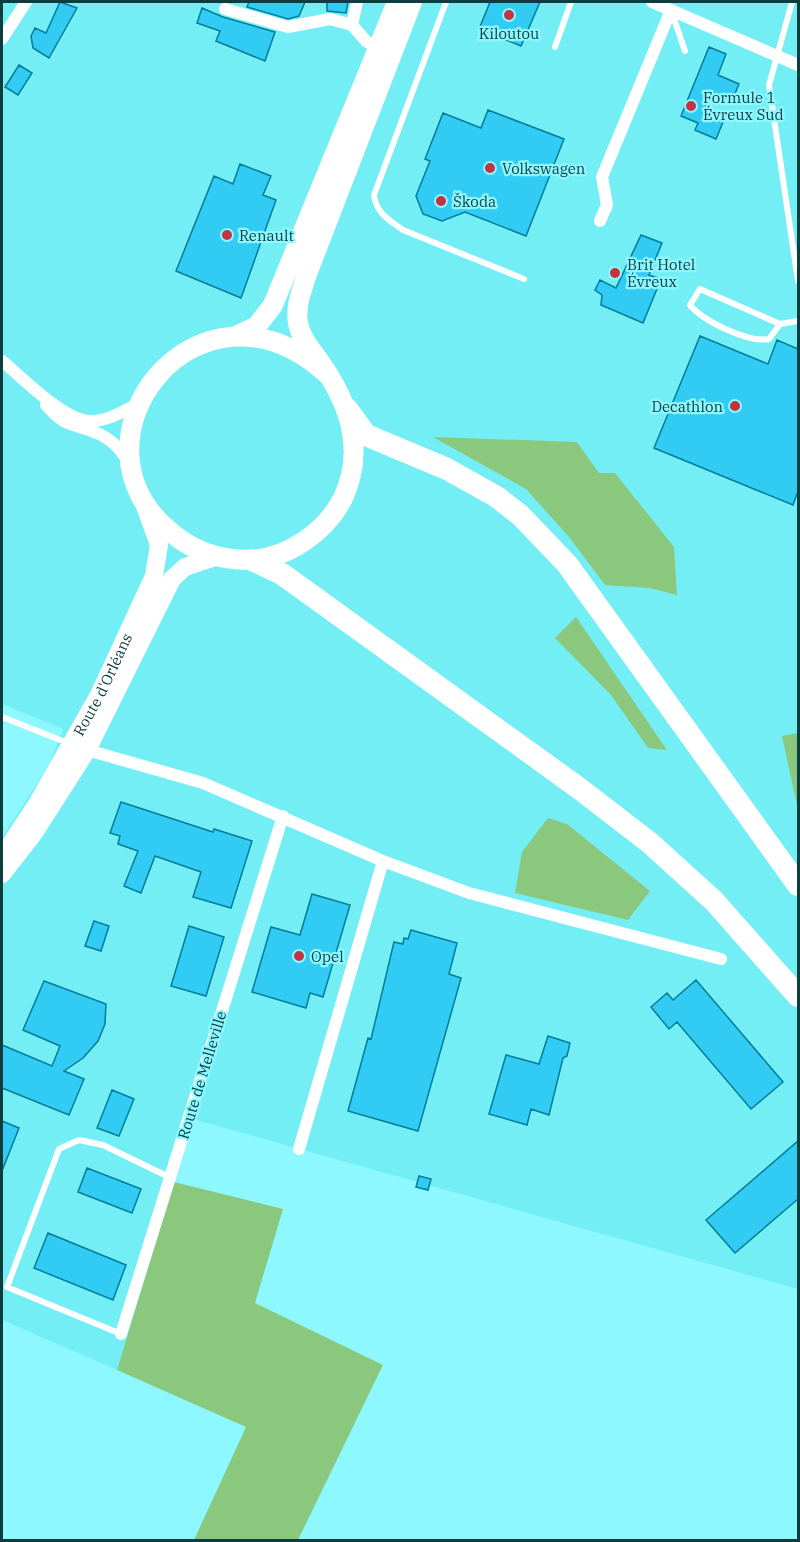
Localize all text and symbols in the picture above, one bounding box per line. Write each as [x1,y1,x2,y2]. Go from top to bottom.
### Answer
marker: Kiloutou [502,8,516,22]
place label: Kiloutou [479,24,539,43]
place label: Formule 1 Évreux Sud [703,88,784,124]
marker: Formule 1 Évreux Sud [684,99,698,113]
place label: Volkswagen [502,159,586,178]
marker: Volkswagen [483,161,497,175]
place label: Škoda [453,192,496,211]
marker: Škoda [434,194,448,208]
place label: Renault [239,226,294,245]
marker: Renault [220,228,234,242]
place label: Brit Hotel Évreux [627,255,695,291]
marker: Brit Hotel Évreux [608,266,622,280]
place label: Decathlon [651,397,723,416]
marker: Decathlon [728,399,742,413]
street label: Route d'Orléans [68,630,136,739]
place label: Opel [311,947,344,966]
marker: Opel [292,949,306,963]
street label: Route de Melleville [173,1009,231,1141]

